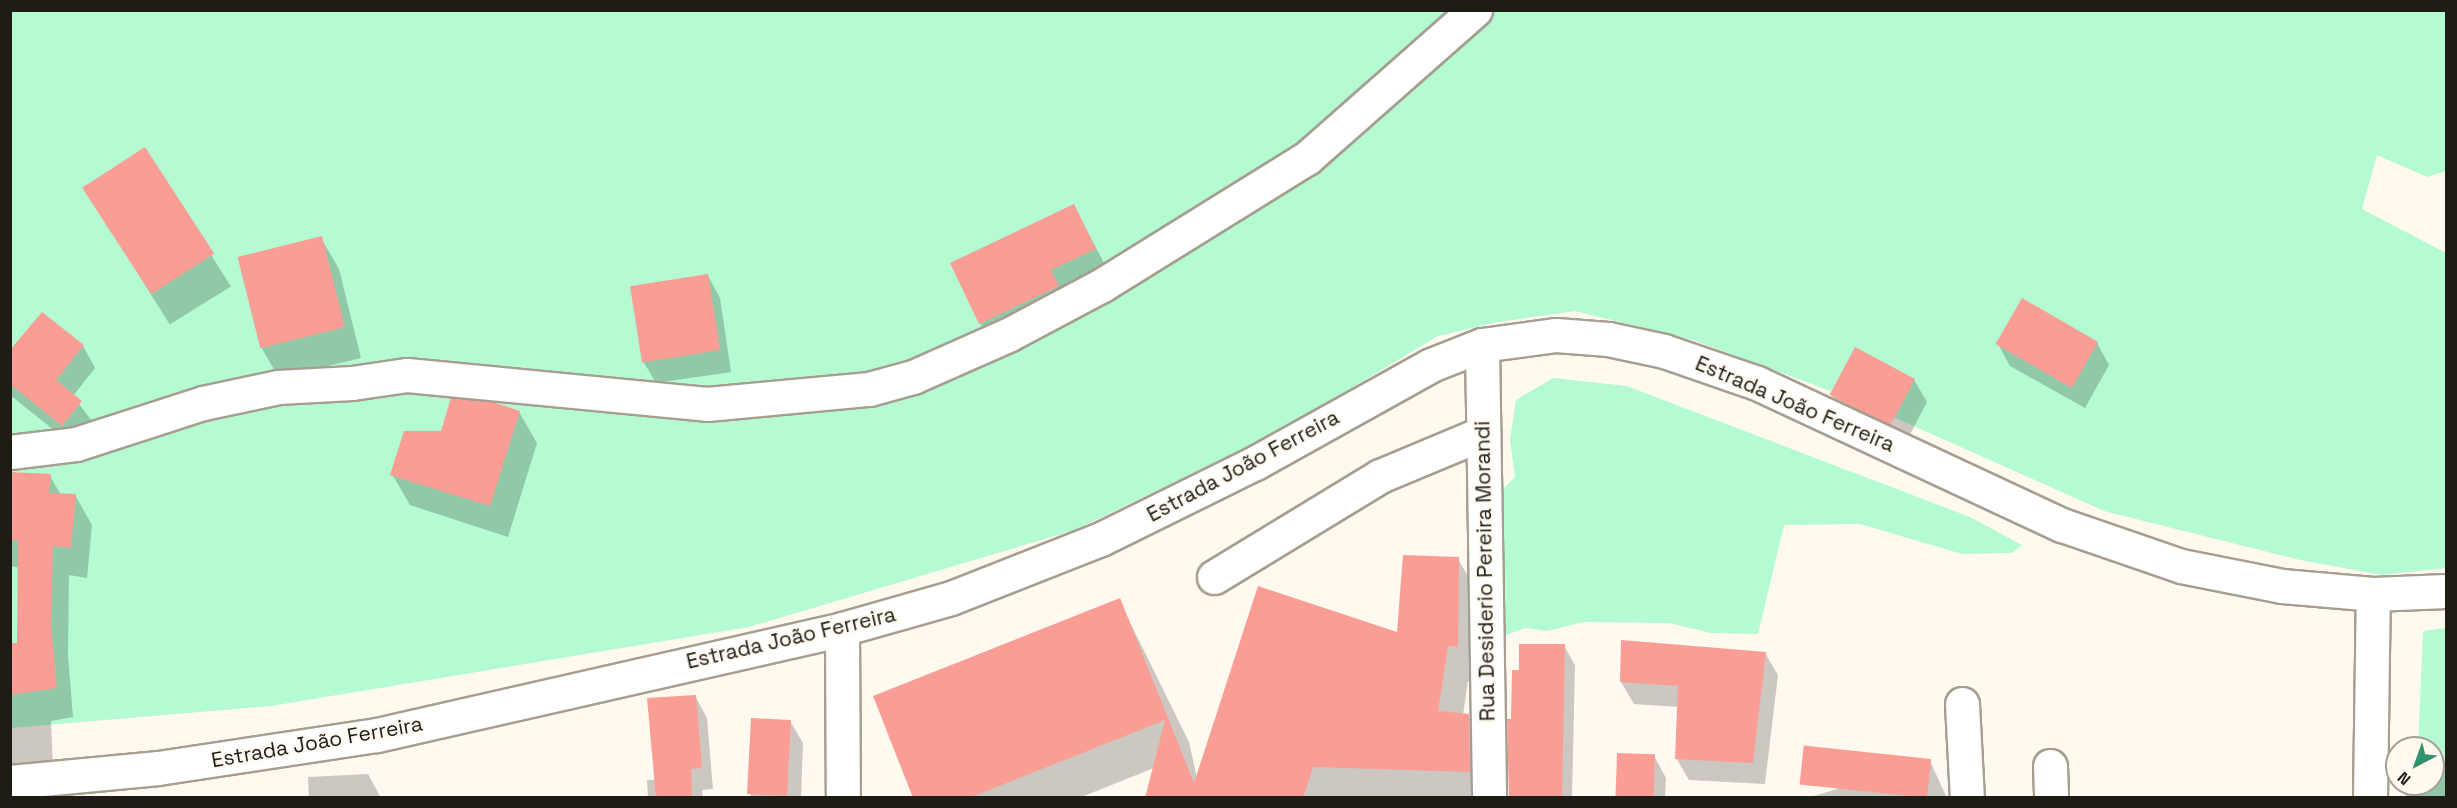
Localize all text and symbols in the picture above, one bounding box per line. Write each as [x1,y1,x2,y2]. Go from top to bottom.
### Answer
street label: Estrada João Ferreira [1692,351,1898,457]
street label: Estrada João Ferreira [1143,405,1343,527]
street label: Rua Desiderio Pereira Morandi [1470,420,1500,722]
street label: Estrada João Ferreira [684,602,898,674]
street label: Estrada João Ferreira [209,711,425,773]
north arrow [2385,736,2445,796]
text: N [2393,767,2415,790]

